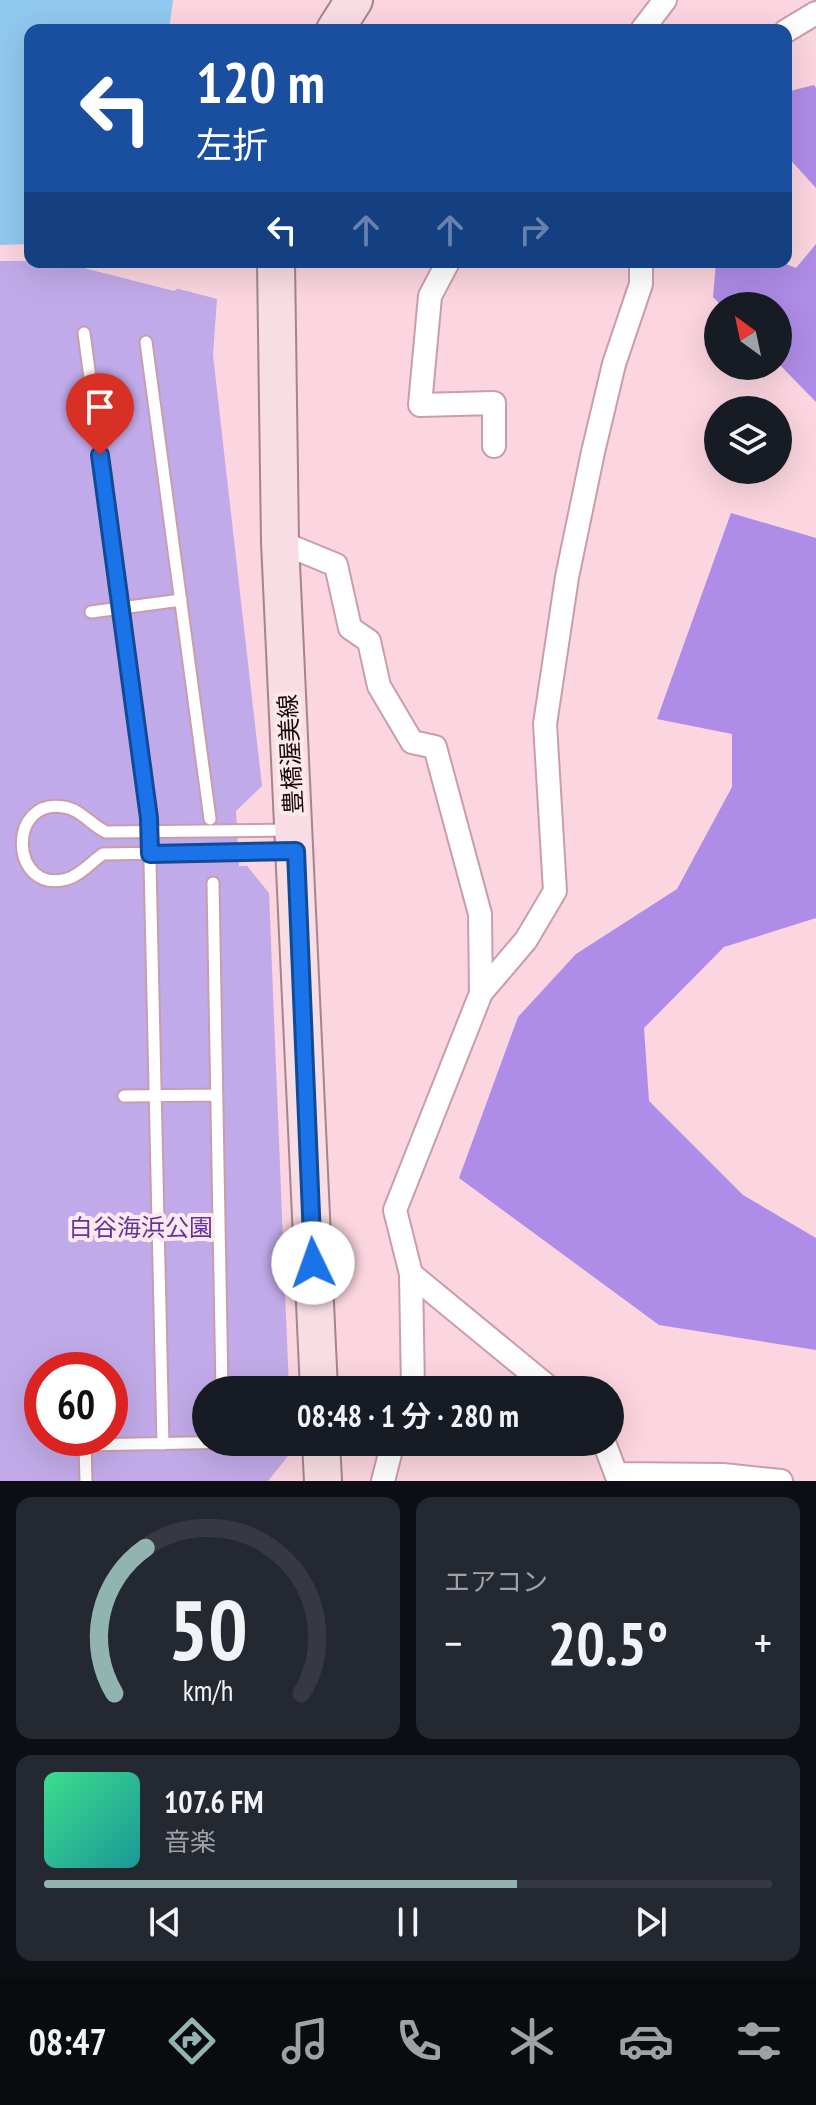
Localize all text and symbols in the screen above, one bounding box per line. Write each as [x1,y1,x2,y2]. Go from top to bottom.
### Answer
text: 120 m [196,46,325,118]
icon: left [64,56,168,160]
text: 左折 [196,121,268,168]
icon: left [260,208,304,252]
icon: ahead [344,208,388,252]
icon: ahead [428,208,472,252]
icon: right [512,208,556,252]
north arrow [704,292,792,380]
map controls [704,292,792,484]
pin [66,373,134,455]
icon: arrive [78,385,122,429]
button: layers [704,396,792,484]
street label: 豊橋渥美線 [272,693,309,815]
park label: 白谷海浜公園 [69,1212,213,1243]
position arrow [271,1221,355,1305]
speed limit sign: 60 [24,1352,128,1456]
text: 08:48 · 1 分 · 280 m [297,1396,519,1435]
text: エアコン [444,1565,548,1598]
text: 50 [168,1575,248,1683]
text: 20.5° [548,1604,668,1682]
text: − [444,1614,462,1671]
text: + [754,1614,772,1671]
text: km/h [183,1672,233,1709]
text: 107.6 FM [164,1782,263,1821]
text: 音楽 [164,1825,216,1858]
icon: previous [143,1900,187,1944]
icon: pause [386,1900,430,1944]
icon: next [629,1900,673,1944]
icon: directions [164,2013,220,2069]
icon: music [277,2013,333,2069]
icon: phone [391,2013,447,2069]
icon: climate [504,2013,560,2069]
icon: car [618,2013,674,2069]
icon: filters [731,2013,787,2069]
text: 08:47 [29,2018,107,2065]

